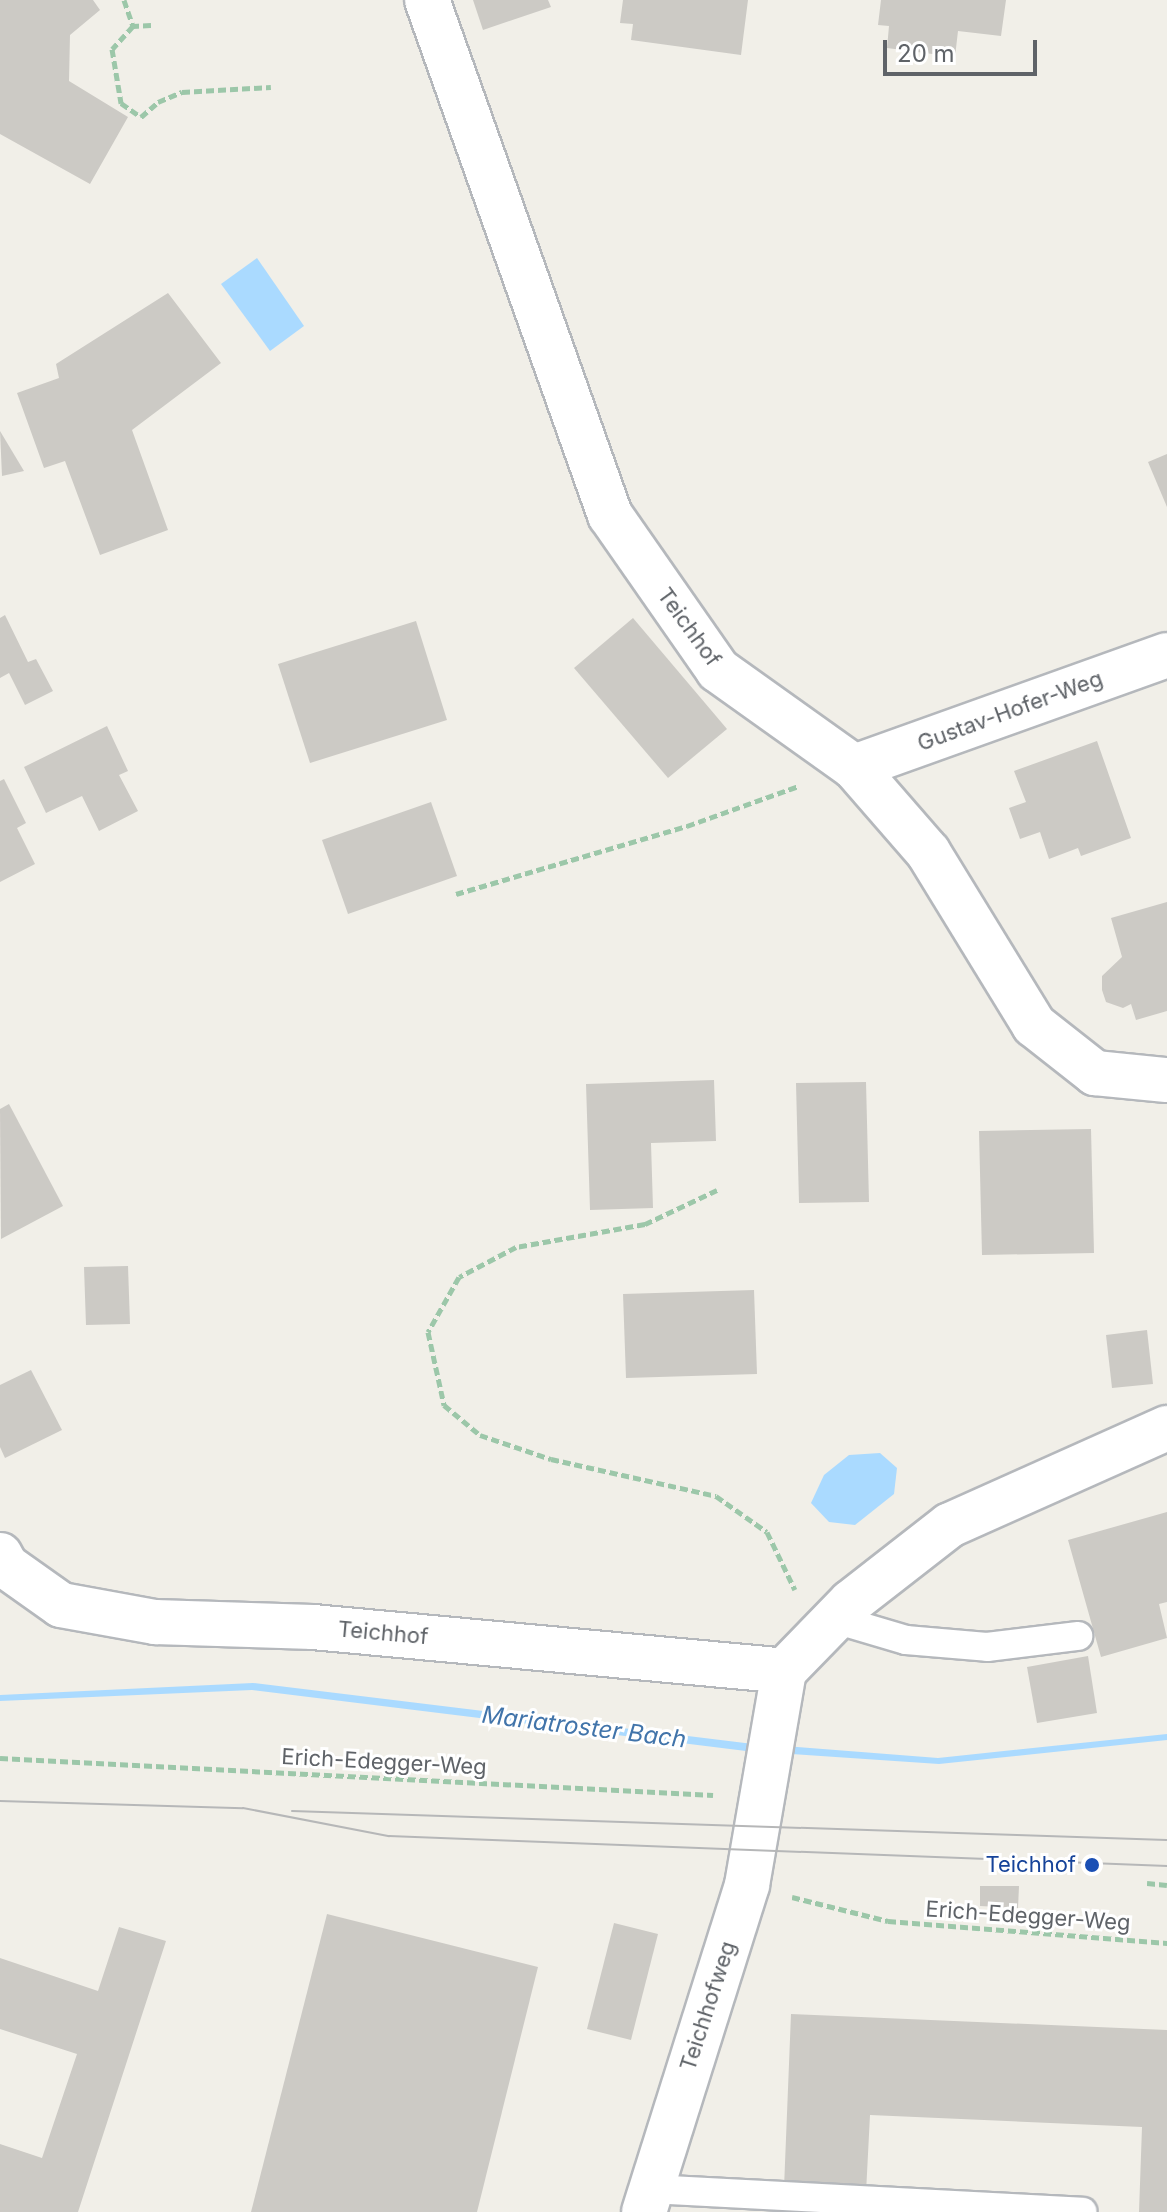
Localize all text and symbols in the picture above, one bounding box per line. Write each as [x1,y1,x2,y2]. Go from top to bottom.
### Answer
scale bar [887,24,1041,74]
text: 20 m [897,39,955,68]
street label: Teichhof [652,583,726,671]
street label: Gustav-Hofer-Weg [914,665,1106,757]
street label: Teichhof [337,1616,429,1650]
water label: Mariatroster Bach [480,1700,688,1754]
street label: Erich-Edegger-Weg [281,1743,487,1781]
place label: Teichhof [985,1852,1076,1878]
marker: Teichhof [1083,1856,1101,1874]
street label: Erich-Edegger-Weg [925,1896,1131,1936]
street label: Teichhofweg [675,1938,741,2074]

